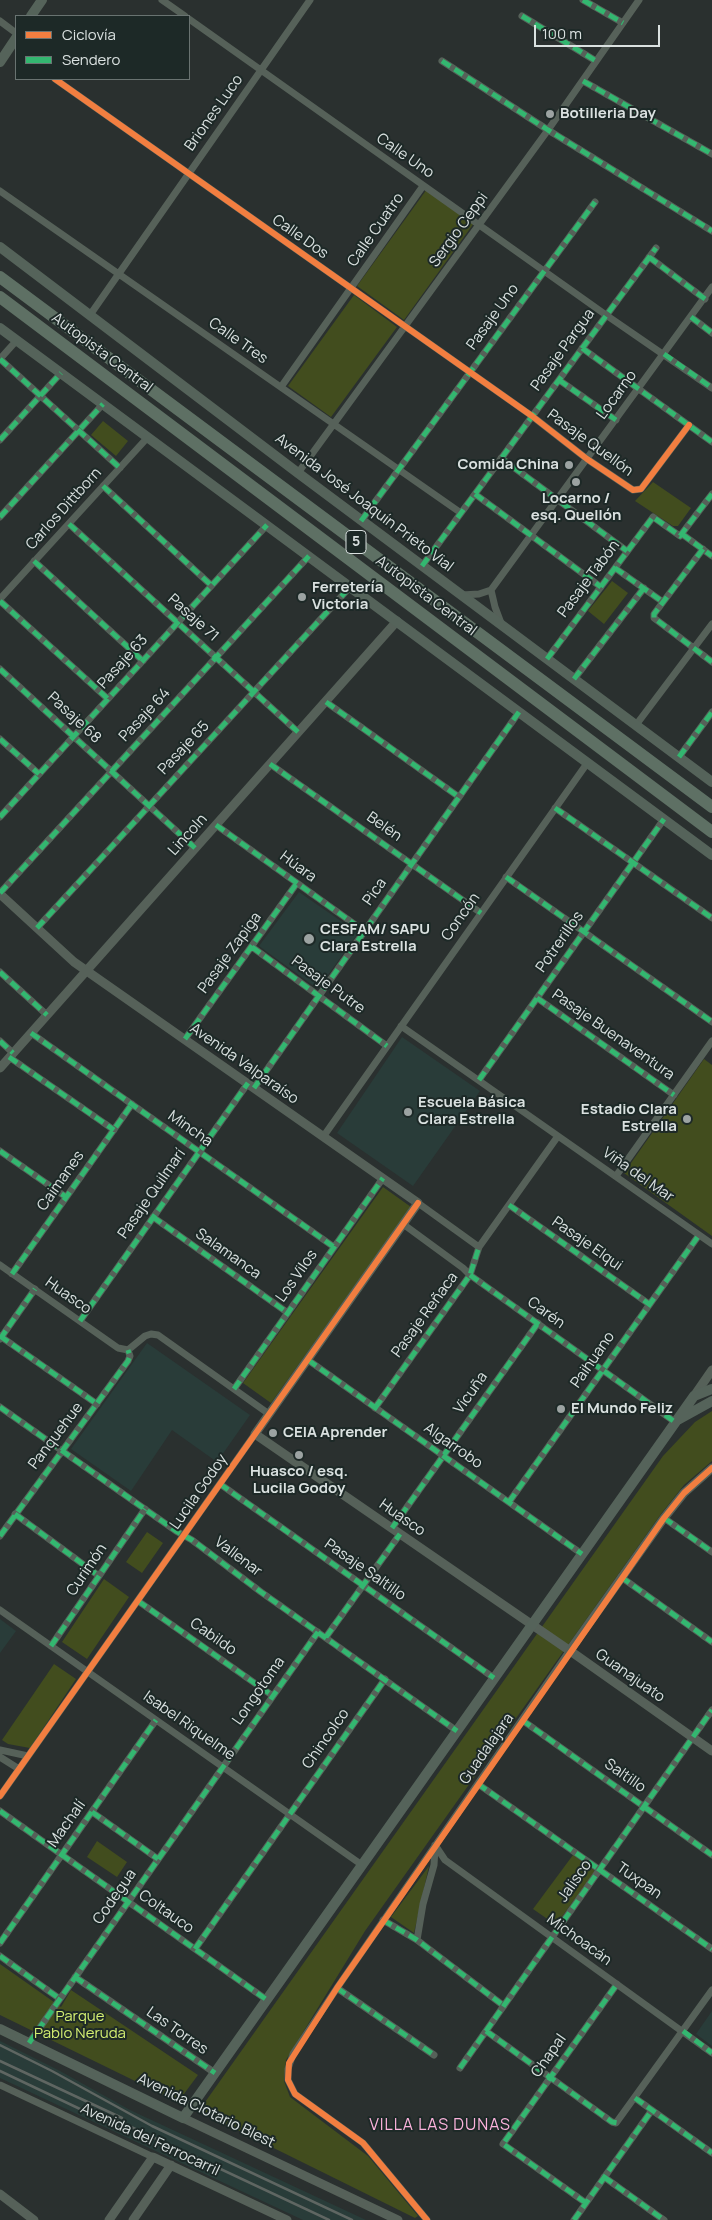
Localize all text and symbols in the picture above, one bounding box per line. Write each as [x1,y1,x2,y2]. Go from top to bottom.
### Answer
legend [15,15,190,80]
scale bar [537,15,663,47]
text: 100 m [542,23,582,44]
text: Ciclovía [62,24,116,45]
text: Sendero [62,49,120,70]
street label: Briones Luco [181,71,247,155]
place label: Botilleria Day [560,105,656,123]
marker: Botilleria Day [544,108,556,120]
street label: Calle Uno [373,130,437,182]
street label: Sergio Ceppi [426,189,492,271]
street label: Calle Cuatro [344,190,408,270]
street label: Calle Dos [268,211,332,263]
street label: Pasaje Uno [463,281,523,353]
street label: Pasaje Pargua [527,305,599,395]
street label: Autopista Central [48,309,156,397]
street label: Calle Tres [205,314,271,368]
street label: Locarno [593,367,641,423]
street label: Pasaje Quellón [543,406,637,480]
street label: Avenida José Joaquín Prieto Vial [271,430,457,576]
place label: Comida China [457,456,559,474]
marker: Comida China [563,459,575,471]
street label: Carlos Dittborn [22,464,106,554]
marker: Locarno / esq. Quellón [570,476,582,488]
place label: Locarno / esq. Quellón [531,490,621,525]
road number: 5 [346,530,366,554]
street label: Pasaje Tabón [554,537,624,621]
street label: Autopista Central [372,552,480,640]
place label: Ferretería Victoria [312,579,383,614]
street label: Pasaje 71 [164,591,222,645]
marker: Ferretería Victoria [296,591,308,603]
street label: Pasaje 63 [94,631,152,693]
street label: Pasaje 64 [116,684,174,746]
street label: Pasaje 68 [43,689,105,747]
street label: Pasaje 65 [155,717,213,779]
street label: Belén [363,808,405,846]
street label: Lincoln [165,811,211,859]
street label: Húara [276,848,320,886]
street label: Pica [359,875,391,909]
street label: Concón [438,890,484,944]
street label: Potrerillos [532,908,588,976]
street label: Pasaje Zapiga [195,909,265,997]
place label: CESFAM/ SAPU Clara Estrella [320,921,430,956]
marker: CESFAM/ SAPU Clara Estrella [302,932,316,946]
street label: Pasaje Putre [288,952,368,1018]
street label: Pasaje Buenaventura [548,986,678,1084]
street label: Avenida Valparaíso [186,1020,302,1108]
place label: Escuela Básica Clara Estrella [418,1094,525,1129]
place label: Estadio Clara Estrella [581,1101,677,1136]
marker: Escuela Básica Clara Estrella [402,1106,414,1118]
street label: Mincha [164,1107,216,1151]
marker: Estadio Clara Estrella [681,1113,693,1125]
street label: Viña del Mar [599,1144,677,1206]
street label: Pasaje Quilmarí [114,1146,190,1242]
street label: Caimanes [34,1148,88,1214]
street label: Pasaje Elqui [548,1213,626,1275]
street label: Salamanca [192,1225,264,1283]
street label: Los Vilos [272,1246,322,1306]
street label: Pasaje Reñaca [388,1269,462,1361]
street label: Huasco [41,1274,95,1318]
street label: Carén [524,1293,568,1333]
street label: Paihuano [567,1328,619,1392]
street label: Vicuña [450,1369,492,1417]
street label: Panquehue [25,1399,87,1473]
place label: El Mundo Feliz [571,1400,673,1418]
marker: El Mundo Feliz [555,1403,567,1415]
street label: Algarrobo [420,1419,486,1473]
place label: CEIA Aprender [283,1424,388,1442]
marker: CEIA Aprender [267,1427,279,1439]
marker: Huasco / esq. Lucila Godoy [293,1449,305,1461]
street label: Lucila Godoy [166,1451,232,1533]
place label: Huasco / esq. Lucila Godoy [250,1463,348,1498]
street label: Huasco [375,1496,429,1540]
street label: Vallenar [211,1533,265,1581]
street label: Pasaje Saltillo [321,1535,409,1605]
street label: Curimón [63,1541,111,1599]
street label: Cabildo [186,1615,240,1659]
street label: Guanajuato [592,1646,668,1706]
street label: Longotoma [229,1654,289,1728]
street label: Isabel Riquelme [139,1688,239,1764]
street label: Chincolco [299,1705,353,1773]
street label: Guadalajara [456,1710,518,1788]
street label: Saltillo [601,1755,649,1797]
street label: Machalí [44,1797,90,1851]
street label: Jalisco [554,1857,596,1905]
street label: Tuxpan [613,1859,665,1903]
street label: Codegua [89,1866,141,1928]
street label: Coltauco [135,1886,197,1938]
street label: Michoacán [543,1910,615,1970]
street label: Las Torres [143,2003,211,2059]
park label: Parque Pablo Neruda [34,2008,126,2043]
street label: Chapal [528,2031,570,2081]
street label: Avenida Clotario Blest [134,2070,278,2152]
street label: Avenida del Ferrocarril [78,2100,222,2180]
district label: VILLA LAS DUNAS [367,2116,513,2136]

